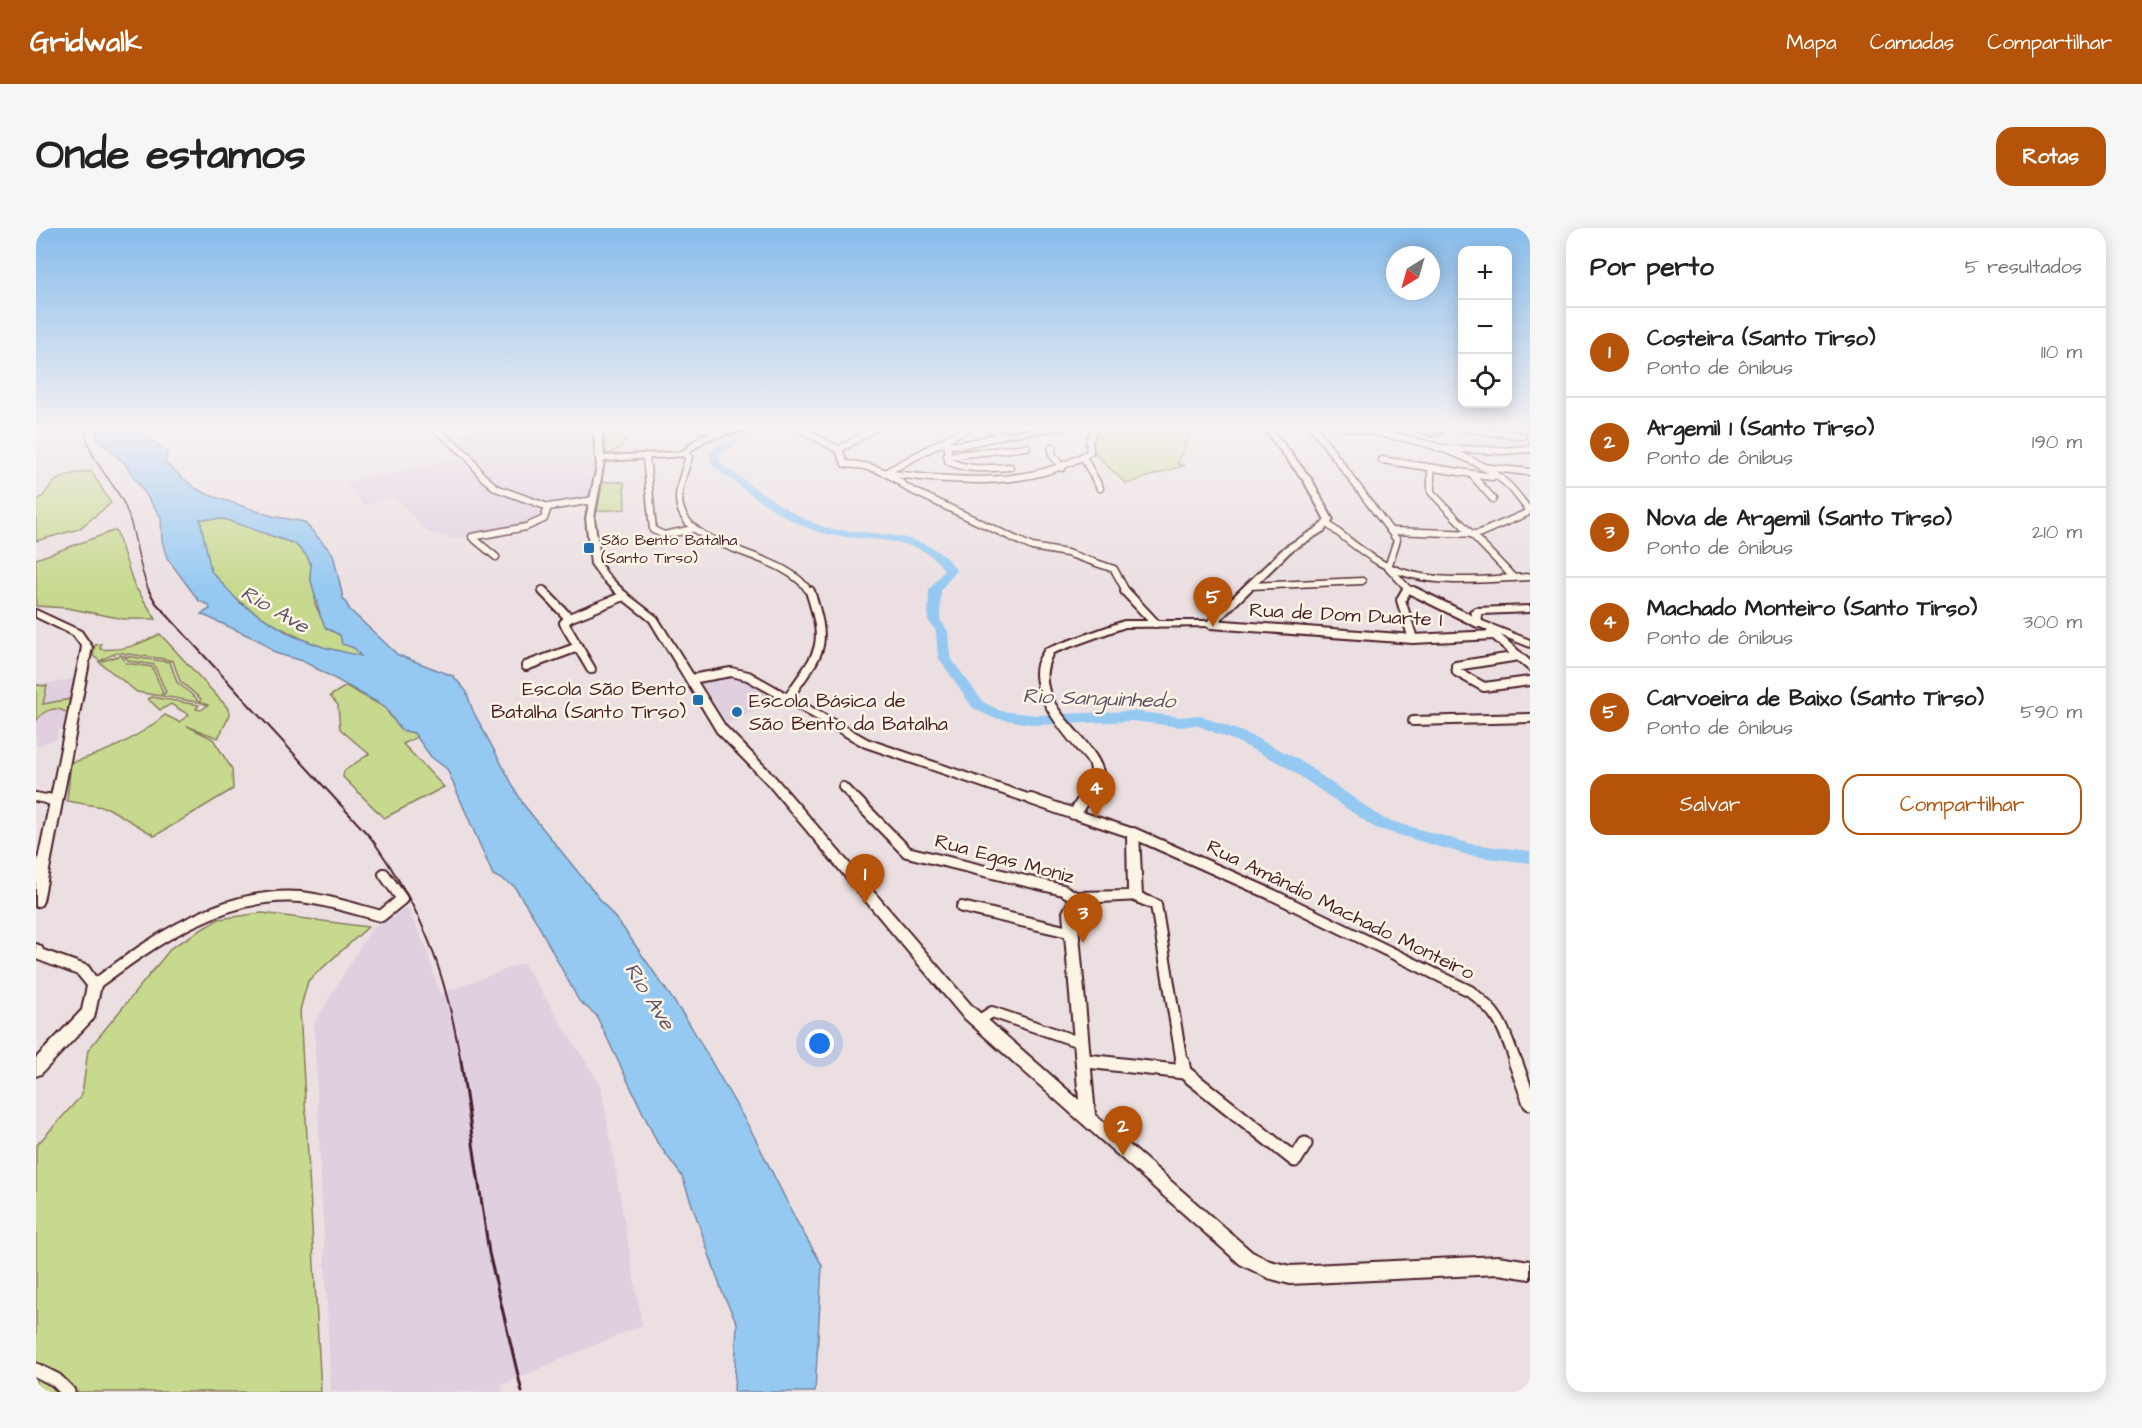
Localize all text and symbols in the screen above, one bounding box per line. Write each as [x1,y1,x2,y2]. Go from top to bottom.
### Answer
text: Gridwalk [30,23,142,62]
text: Mapa [1786,28,1837,57]
text: Camadas [1870,28,1954,57]
text: Compartilhar [1987,28,2112,57]
text: Onde estamos [36,127,306,185]
button: Rotas [1996,127,2106,186]
north arrow [1386,246,1440,300]
map controls [1458,246,1512,408]
button: + [1458,246,1512,300]
text: Por perto [1590,249,1714,285]
text: 5 resultados [1965,253,2082,281]
button: − [1458,300,1512,354]
text: Costeira (Santo Tirso) [1647,323,1876,354]
text: 1 [1608,338,1611,366]
text: 110 m [2041,338,2082,366]
button: locate [1458,354,1512,408]
text: Ponto de ônibus [1647,354,1793,382]
text: Argemil 1 (Santo Tirso) [1647,413,1874,444]
text: 2 [1604,428,1615,456]
text: 190 m [2032,428,2082,456]
text: Ponto de ônibus [1647,444,1793,472]
text: Nova de Argemil (Santo Tirso) [1647,503,1952,534]
text: 3 [1604,518,1615,546]
text: 210 m [2032,518,2082,546]
place label: São Bento Batalha (Santo Tirso) [601,529,737,569]
text: Ponto de ônibus [1647,534,1793,562]
marker: São Bento Batalha (Santo Tirso) [582,541,596,555]
water label: Rio Ave [235,578,315,641]
pin: 5 [1194,578,1232,627]
text: Machado Monteiro (Santo Tirso) [1647,593,1977,624]
street label: Rua de Dom Duarte I [1248,596,1443,634]
text: 4 [1603,608,1616,636]
text: 300 m [2023,608,2082,636]
text: Ponto de ônibus [1647,624,1793,652]
place label: Escola São Bento Batalha (Santo Tirso) [491,675,686,726]
water label: Rio Sanguinhedo [1022,681,1178,717]
text: Carvoeira de Baixo (Santo Tirso) [1647,683,1984,714]
place label: Escola Básica de São Bento da Batalha [749,687,948,738]
marker: Escola São Bento Batalha (Santo Tirso) [691,693,705,707]
text: 5 [1602,698,1617,726]
text: 590 m [2020,698,2082,726]
marker: Escola Básica de São Bento da Batalha [730,705,744,719]
text: Ponto de ônibus [1647,714,1793,742]
pin: 4 [1076,768,1116,818]
button: Salvar [1590,774,1830,835]
button: Compartilhar [1842,774,2082,835]
street label: Rua Egas Moniz [931,827,1078,892]
street label: Rua Amândio Machado Monteiro [1202,833,1479,987]
pin: 1 [846,854,884,904]
pin: 3 [1064,894,1102,943]
water label: Rio Ave [618,957,682,1037]
your location [805,1029,834,1058]
pin: 2 [1104,1106,1142,1156]

